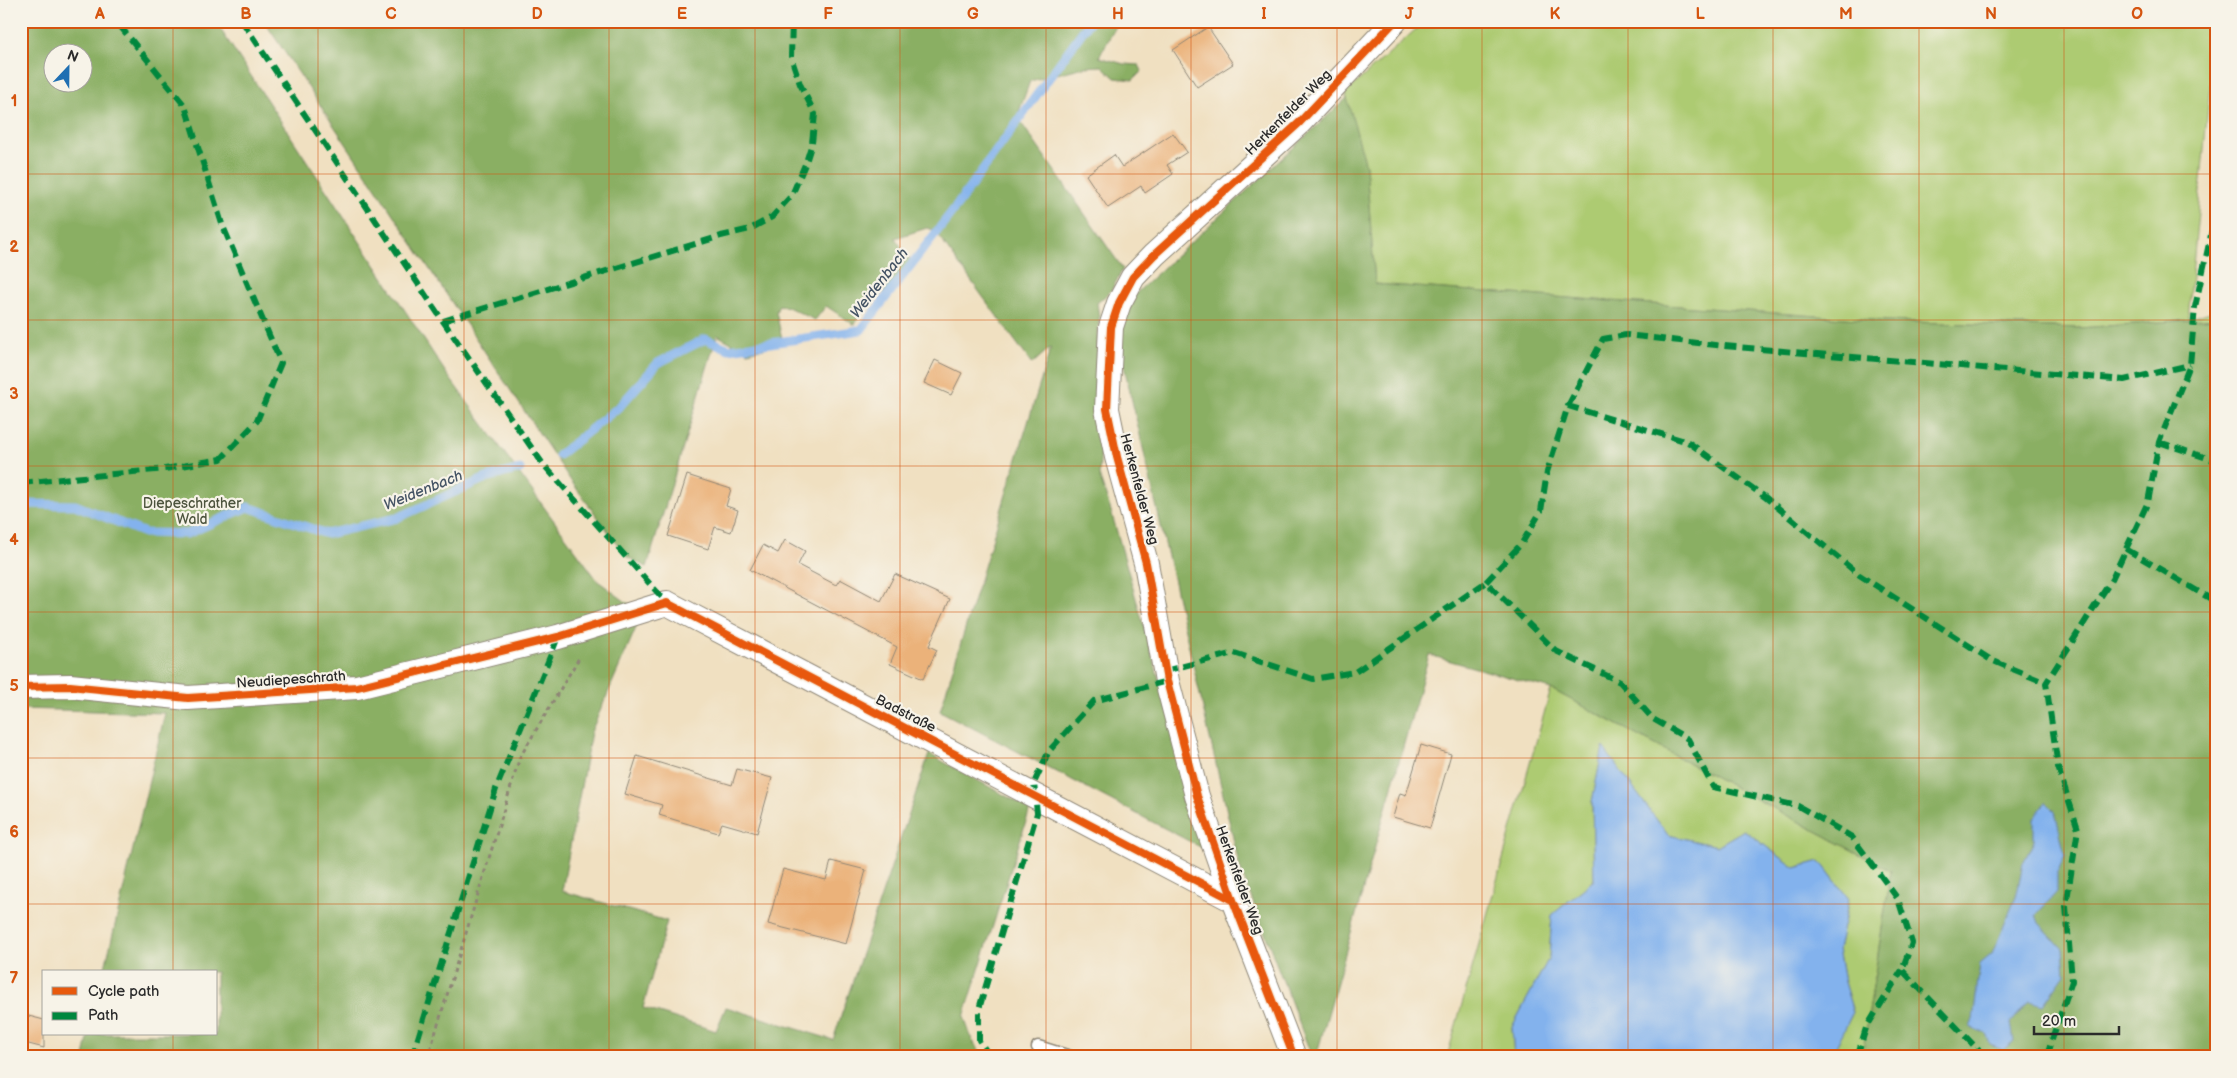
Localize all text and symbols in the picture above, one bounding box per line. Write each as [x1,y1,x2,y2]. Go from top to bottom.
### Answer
text: A [94,5,105,24]
text: B [240,5,252,24]
text: C [385,5,397,24]
text: D [531,5,543,24]
text: E [677,5,687,24]
text: F [823,5,833,24]
text: G [967,5,979,24]
text: H [1112,5,1124,24]
text: I [1261,5,1267,24]
text: J [1405,5,1414,24]
text: K [1550,5,1561,24]
text: L [1695,5,1705,24]
text: M [1839,5,1853,24]
text: N [1985,5,1997,24]
text: O [2131,5,2143,24]
north arrow [42,42,92,92]
text: N [65,47,81,66]
street label: Herkenfelder Weg [1242,66,1335,159]
text: 1 [11,92,17,111]
text: 2 [9,238,19,257]
water label: Weidenbach [846,244,913,322]
text: 3 [9,385,19,404]
street label: Herkenfelder Weg [1116,432,1163,547]
water label: Weidenbach [381,466,466,515]
park label: Diepeschrather Wald [143,495,242,528]
text: 4 [9,531,19,550]
street label: Neudiepeschrath [236,667,347,692]
text: 5 [9,677,19,696]
street label: Badstraße [873,691,939,736]
text: 6 [9,823,19,842]
street label: Herkenfelder Weg [1212,823,1267,937]
text: 7 [10,969,19,988]
legend [42,970,218,1036]
text: Cycle path [88,982,159,1001]
scale bar [2034,1003,2120,1035]
text: Path [88,1006,118,1025]
text: 20 m [2042,1012,2076,1031]

